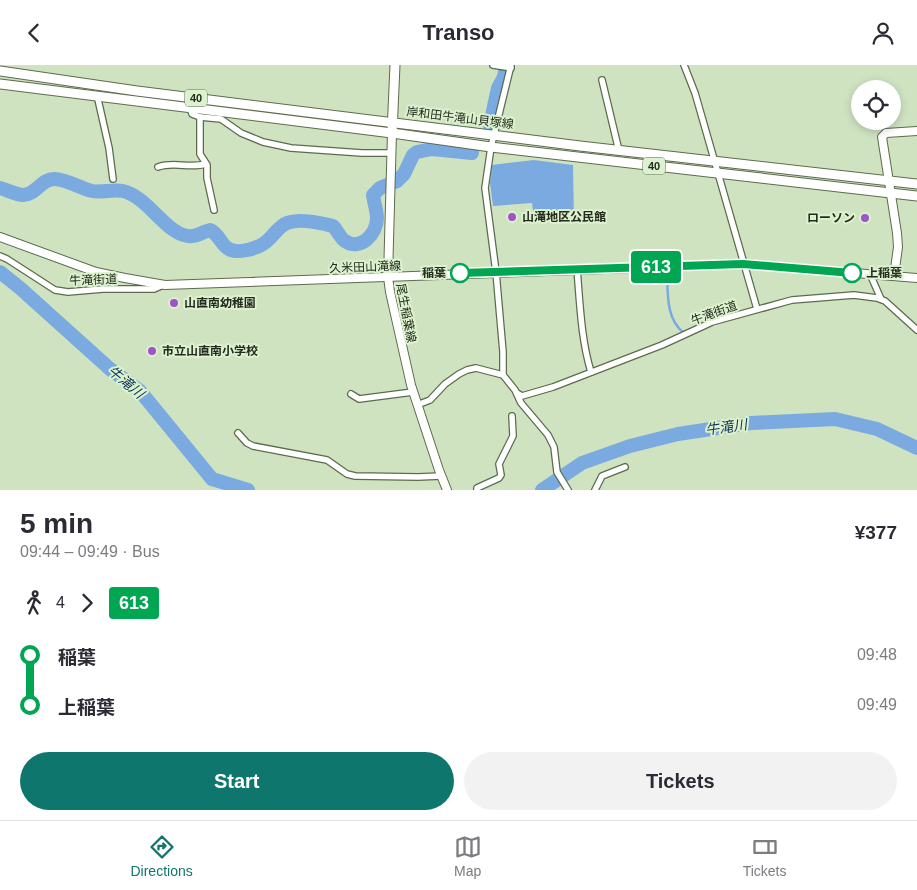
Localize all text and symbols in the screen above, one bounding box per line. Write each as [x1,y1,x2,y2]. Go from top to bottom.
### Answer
icon: back [20,19,48,47]
icon: person [869,19,897,47]
text: Transo [422,20,495,45]
map controls [851,80,901,130]
button: locate [851,80,901,130]
road number: 40 [185,89,207,107]
street label: 岸和田牛滝山貝塚線 [406,104,514,132]
road number: 40 [643,157,665,175]
place label: 山滝地区公民館 [522,210,606,224]
marker: 山滝地区公民館 [506,211,518,223]
place label: ローソン [807,211,855,225]
marker: ローソン [859,212,871,224]
line badge: 613 [627,251,685,283]
text: 613 [641,257,671,277]
street label: 久米田山滝線 [329,259,401,275]
marker: 稲葉 [450,263,470,283]
marker: 上稲葉 [842,263,862,283]
place label: 稲葉 [422,266,446,280]
place label: 上稲葉 [866,266,902,280]
street label: 牛滝街道 [69,272,117,288]
street label: 尾生稲葉線 [393,282,419,344]
place label: 山直南幼稚園 [184,296,256,310]
marker: 山直南幼稚園 [168,297,180,309]
street label: 牛滝街道 [689,298,739,328]
place label: 市立山直南小学校 [162,344,258,358]
marker: 市立山直南小学校 [146,345,158,357]
water label: 牛滝川 [105,362,149,403]
water label: 牛滝川 [704,416,750,438]
text: 5 min [20,508,93,539]
text: ¥377 [855,522,897,543]
text: 09:44 – 09:49 · Bus [20,543,160,560]
icon: walk [20,589,48,617]
icon: forward [73,589,101,617]
text: 613 [119,593,149,613]
text: 4 [56,594,65,611]
text: 09:48 [857,646,897,663]
text: 稲葉 [58,647,96,668]
text: 09:49 [857,696,897,713]
text: 上稲葉 [58,697,115,718]
button: Start [20,752,454,810]
button: Tickets [464,752,897,810]
tab: Directions [130,833,193,879]
tab: Map [454,833,482,879]
tab: Tickets [743,833,787,879]

